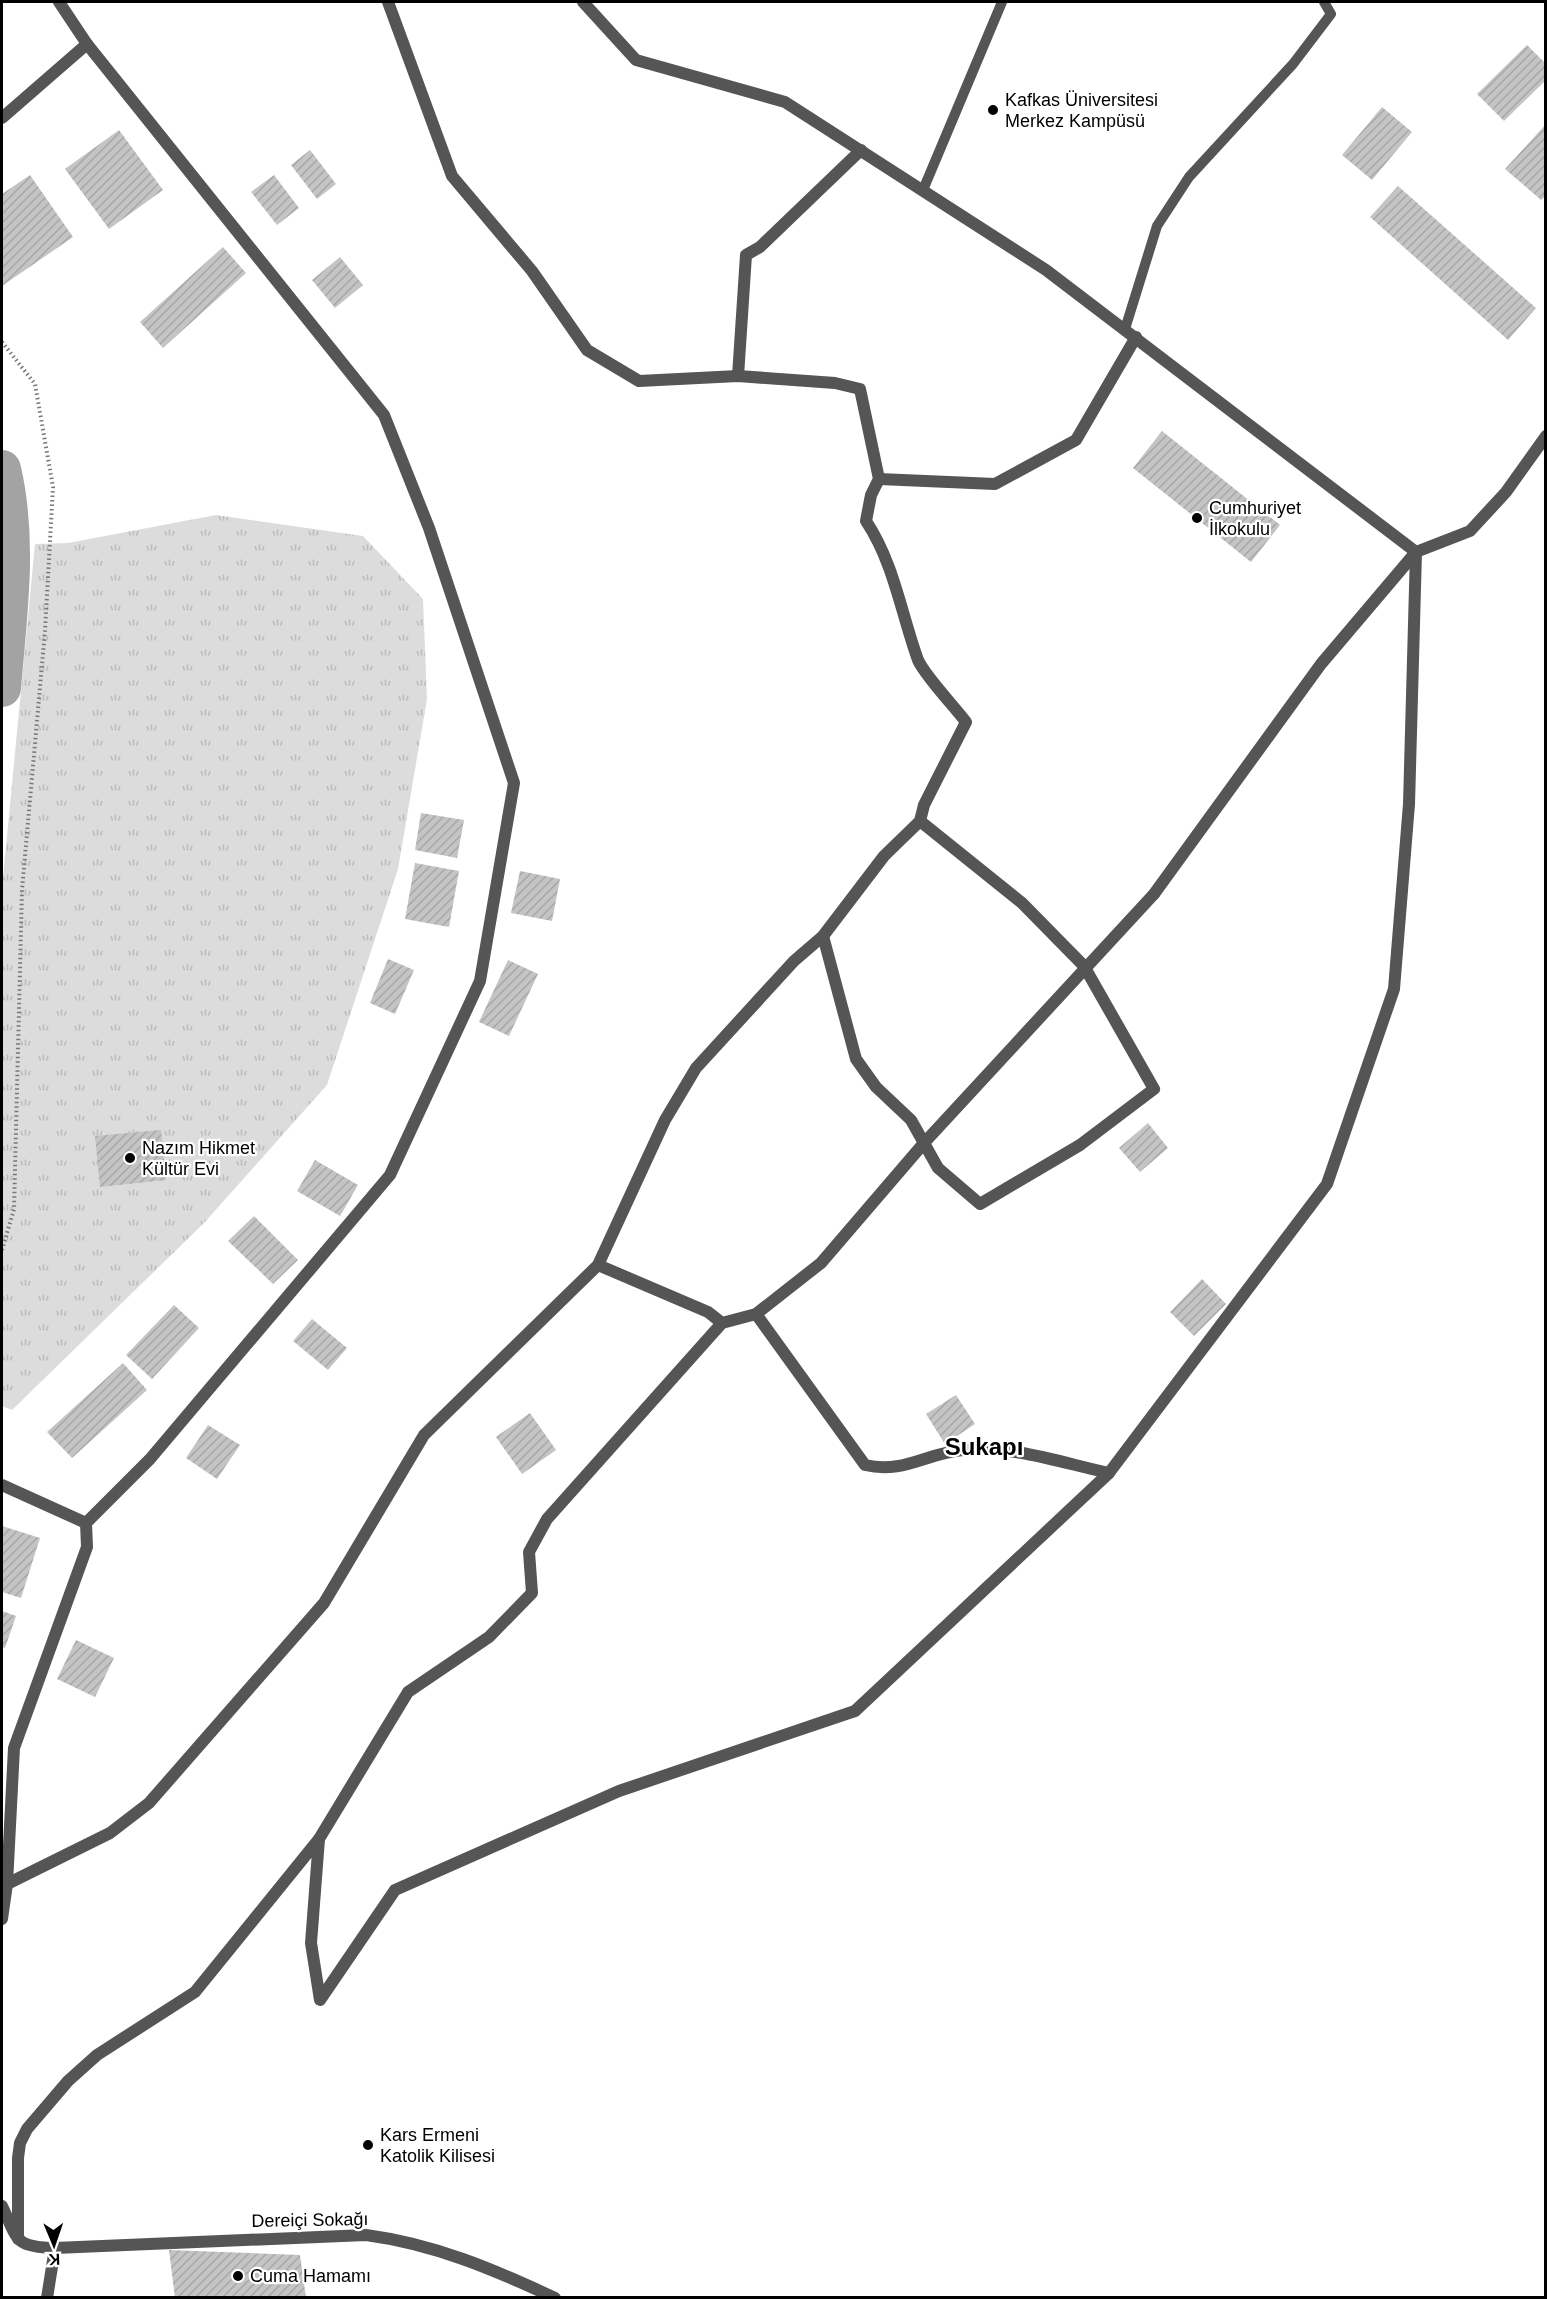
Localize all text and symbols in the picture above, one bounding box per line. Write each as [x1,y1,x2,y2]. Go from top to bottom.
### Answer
place label: Kafkas Üniversitesi Merkez Kampüsü [1005,90,1158,131]
marker: Kafkas Üniversitesi Merkez Kampüsü [986,103,1000,117]
place label: Cumhuriyet İlkokulu [1209,498,1301,539]
marker: Cumhuriyet İlkokulu [1190,511,1204,525]
place label: Nazım Hikmet Kültür Evi [142,1138,255,1179]
marker: Nazım Hikmet Kültür Evi [123,1151,137,1165]
district label: Sukapı [945,1433,1023,1460]
place label: Kars Ermeni Katolik Kilisesi [380,2125,495,2166]
marker: Kars Ermeni Katolik Kilisesi [361,2138,375,2152]
street label: Dereiçi Sokağı [251,2209,369,2231]
north arrow [24,2215,84,2275]
text: K [48,2251,61,2268]
place label: Cuma Hamamı [250,2266,371,2286]
marker: Cuma Hamamı [231,2269,245,2283]

